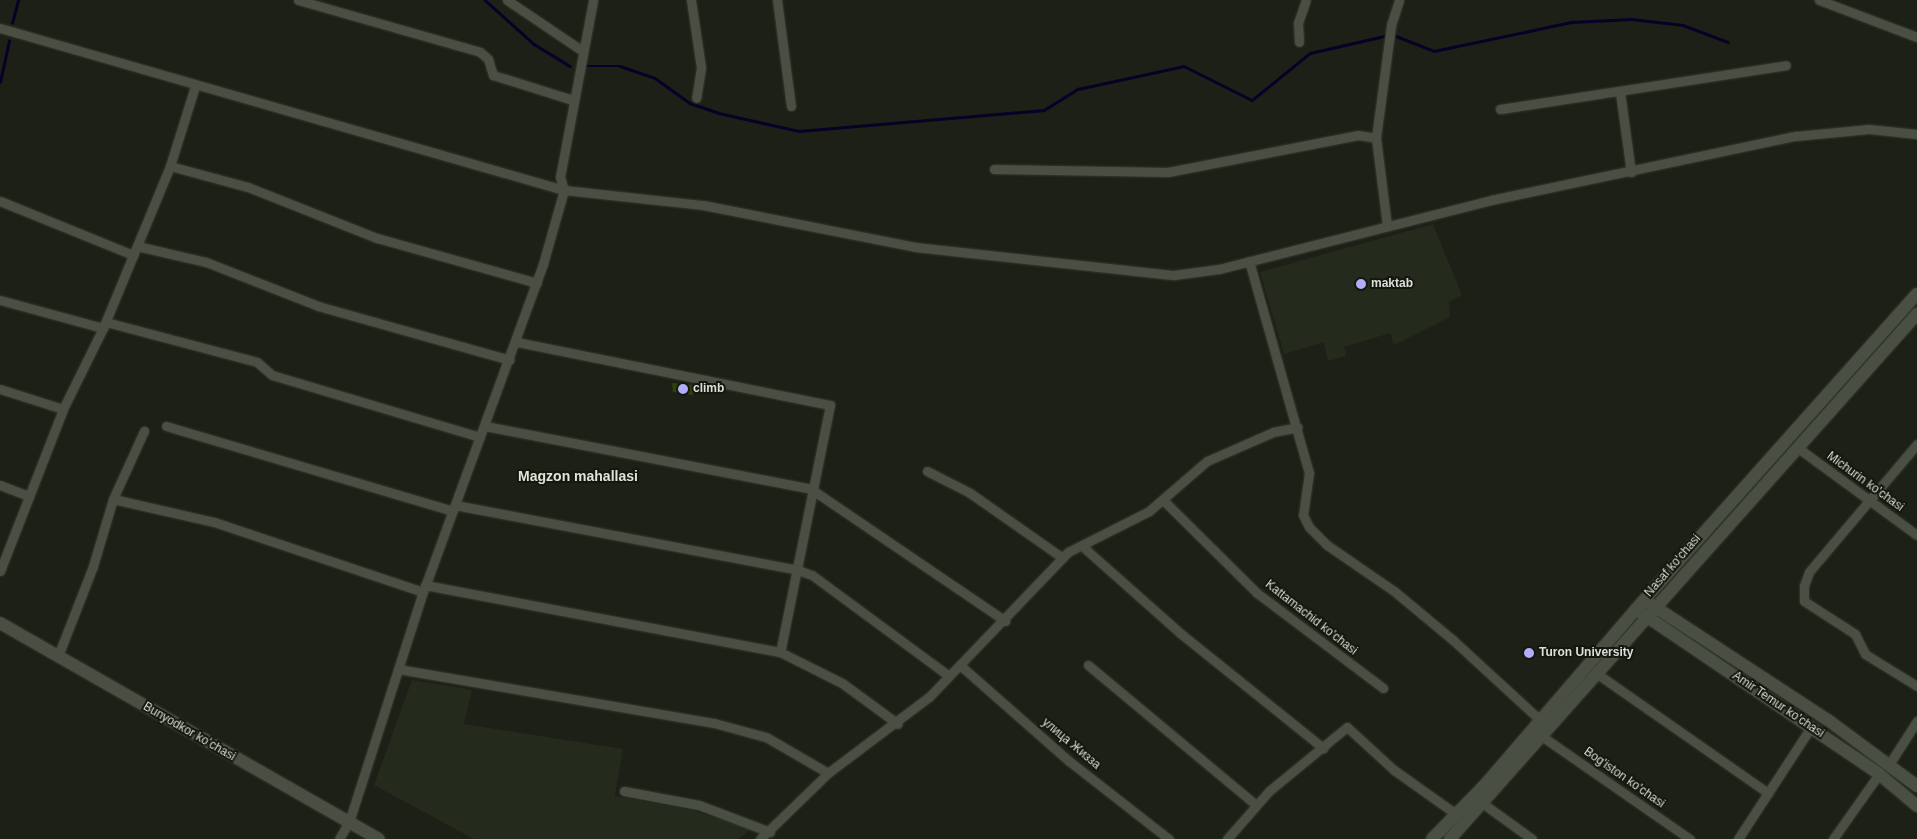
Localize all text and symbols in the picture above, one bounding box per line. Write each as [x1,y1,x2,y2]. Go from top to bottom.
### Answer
place label: maktab [1371,277,1413,291]
marker: maktab [1355,278,1367,290]
place label: climb [693,382,724,396]
marker: climb [677,383,689,395]
street label: Michurin ko'chasi [1824,449,1906,515]
district label: Magzon mahallasi [518,468,638,484]
street label: Nasaf ko‘chasi [1642,532,1704,600]
street label: Kattamachid ko'chasi [1262,578,1360,658]
place label: Turon University [1539,646,1633,660]
marker: Turon University [1523,647,1535,659]
street label: Amir Temur ko'chasi [1729,669,1827,741]
street label: Bunyodkor koʻchasi [140,700,238,764]
street label: улица Жизза [1039,715,1103,773]
street label: Bog'iston ko'chasi [1581,745,1667,811]

